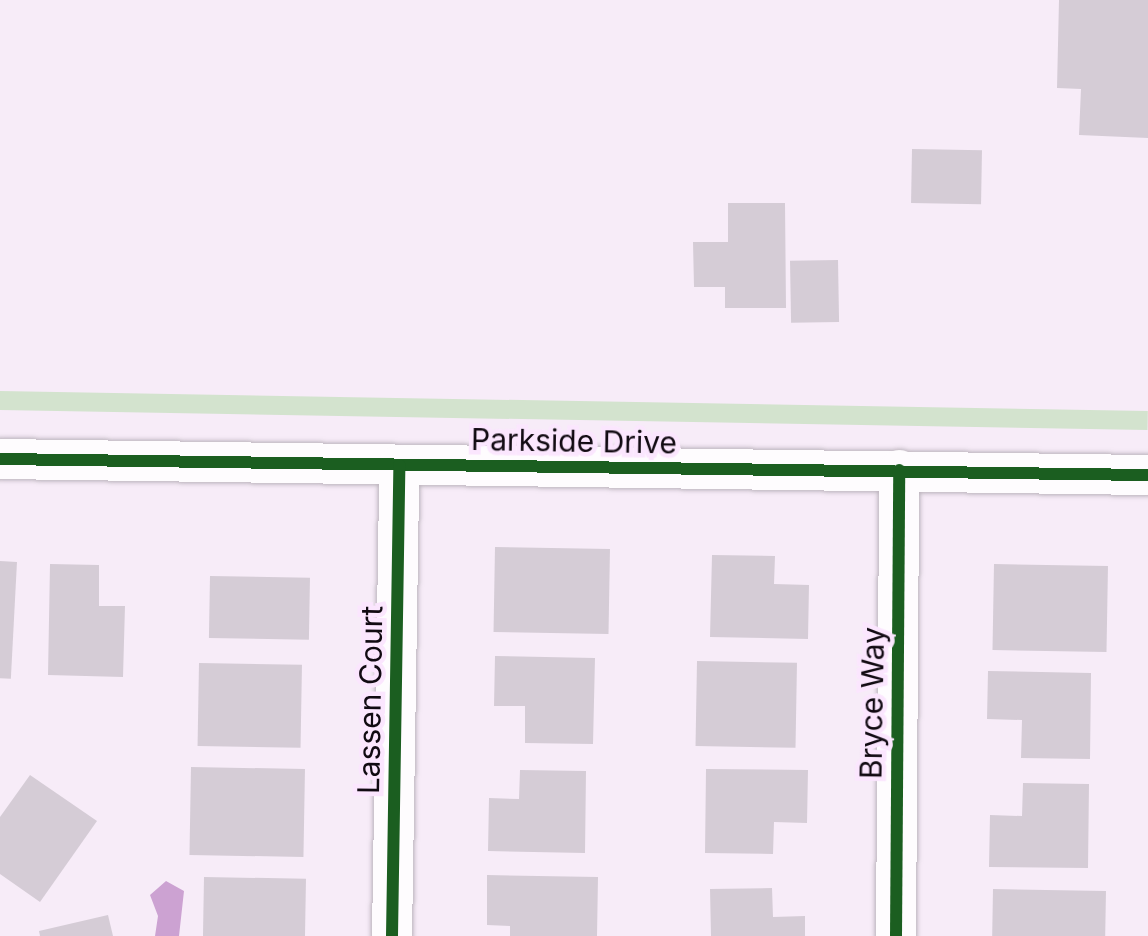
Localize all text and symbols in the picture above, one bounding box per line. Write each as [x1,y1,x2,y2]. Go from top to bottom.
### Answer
street label: Parkside Drive [471,421,677,461]
street label: Lassen Court [350,606,390,794]
street label: Bryce Way [853,627,891,779]

